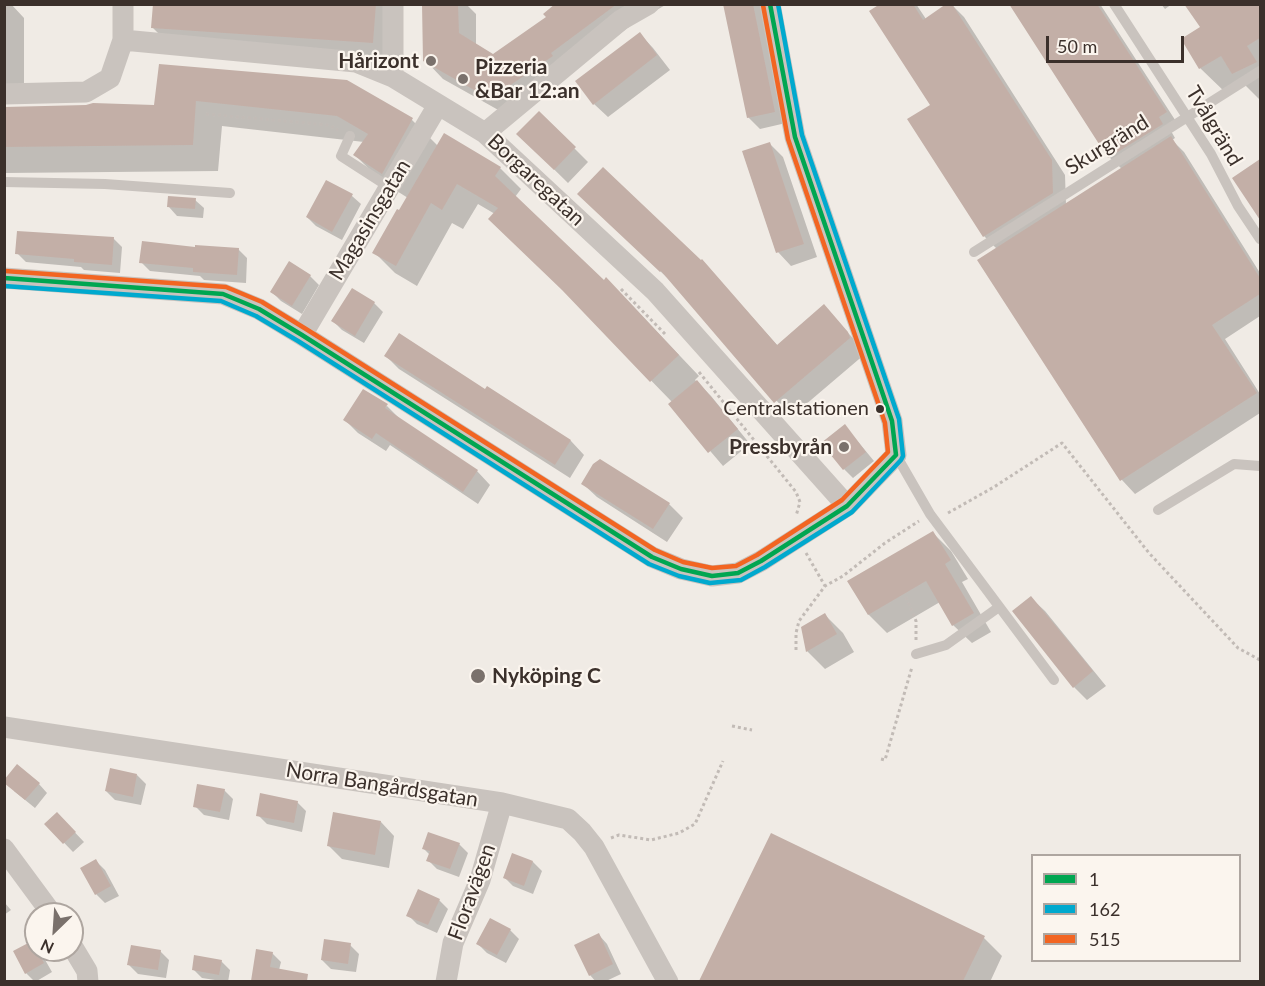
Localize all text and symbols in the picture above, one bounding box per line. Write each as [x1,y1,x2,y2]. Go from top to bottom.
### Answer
scale bar [1049,24,1187,62]
text: 50 m [1057,35,1097,57]
place label: Hårizont [338,48,419,74]
marker: Hårizont [424,54,438,68]
place label: Pizzeria &Bar 12:an [475,54,580,104]
marker: Pizzeria &Bar 12:an [456,72,470,86]
street label: Tvålgränd [1180,81,1248,171]
street label: Skurgränd [1061,110,1153,180]
street label: Borgaregatan [482,129,590,231]
street label: Magasinsgatan [324,155,416,285]
place label: Centralstationen [723,397,869,421]
marker: Centralstationen [874,403,886,415]
place label: Pressbyrån [729,434,832,460]
marker: Pressbyrån [837,440,851,454]
place label: Nyköping C [492,663,601,689]
marker: Nyköping C [469,667,487,685]
street label: Norra Bangårdsgatan [284,757,480,813]
street label: Floravägen [443,840,501,944]
legend [1031,854,1241,962]
text: 1 [1089,868,1099,890]
text: 162 [1089,898,1120,920]
north arrow [24,902,84,962]
text: 515 [1089,928,1120,950]
text: N [37,936,57,958]

